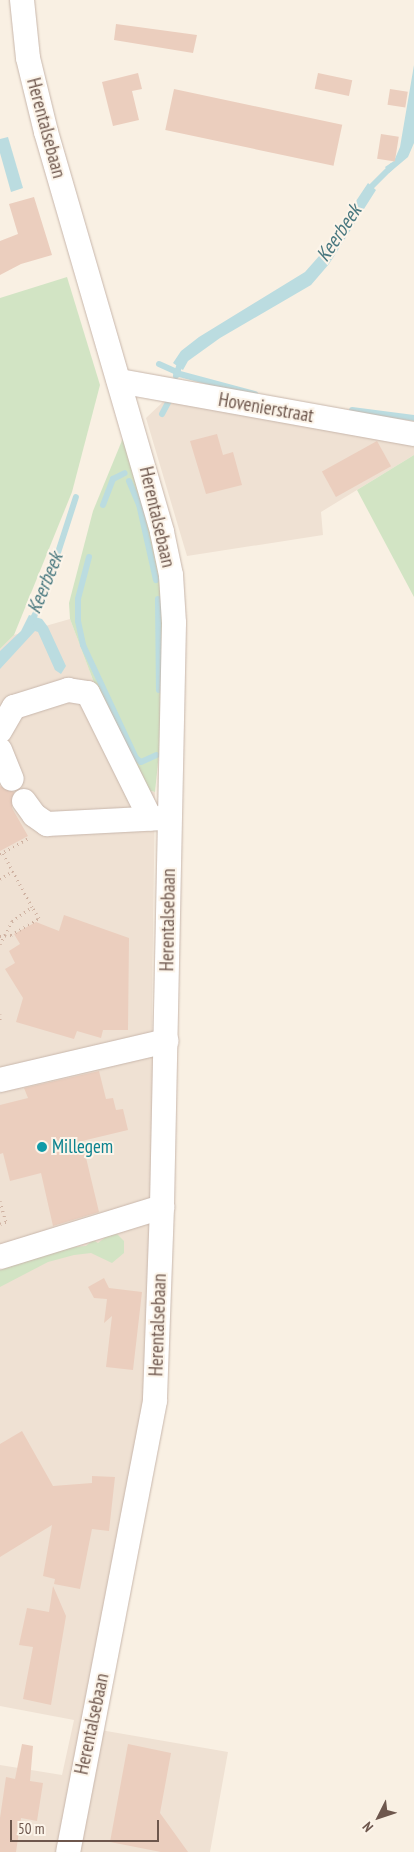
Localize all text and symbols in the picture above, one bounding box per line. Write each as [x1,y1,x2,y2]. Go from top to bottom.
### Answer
street label: Herentalsebaan [22,75,70,181]
water label: Keerbeek [311,200,367,266]
street label: Hovenierstraat [217,388,315,428]
street label: Herentalsebaan [134,464,180,570]
water label: Keerbeek [22,549,68,617]
street label: Herentalsebaan [156,868,180,972]
place label: Millegem [52,1136,113,1158]
marker: Millegem [36,1141,48,1153]
street label: Herentalsebaan [145,1273,171,1377]
street label: Herentalsebaan [70,1671,114,1777]
north arrow [354,1792,404,1842]
scale bar [12,1810,161,1842]
text: N [358,1818,377,1836]
text: 50 m [18,1819,44,1838]

